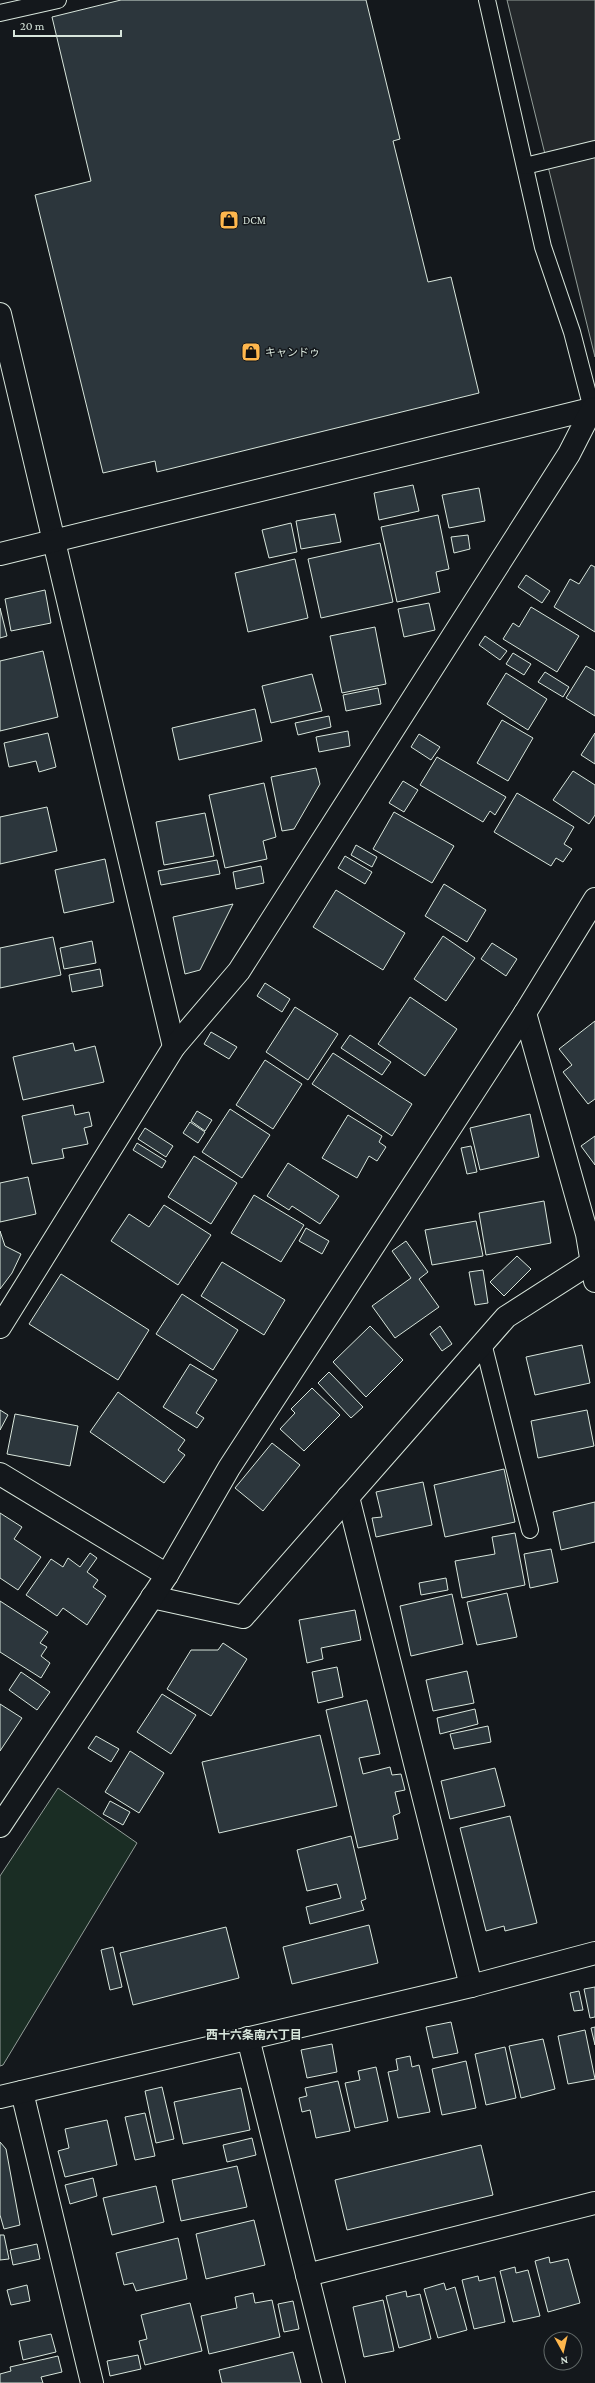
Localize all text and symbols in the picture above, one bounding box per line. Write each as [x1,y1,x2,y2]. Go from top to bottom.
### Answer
scale bar [14,12,121,38]
text: 20 m [20,19,45,33]
shop icon: DCM [218,209,240,231]
place label: DCM [243,214,266,226]
shop icon: キャンドゥ [240,341,262,363]
place label: キャンドゥ [265,346,320,358]
district label: 西十六条南六丁目 [206,2028,302,2042]
north arrow [543,2331,583,2371]
text: N [559,2354,569,2367]

